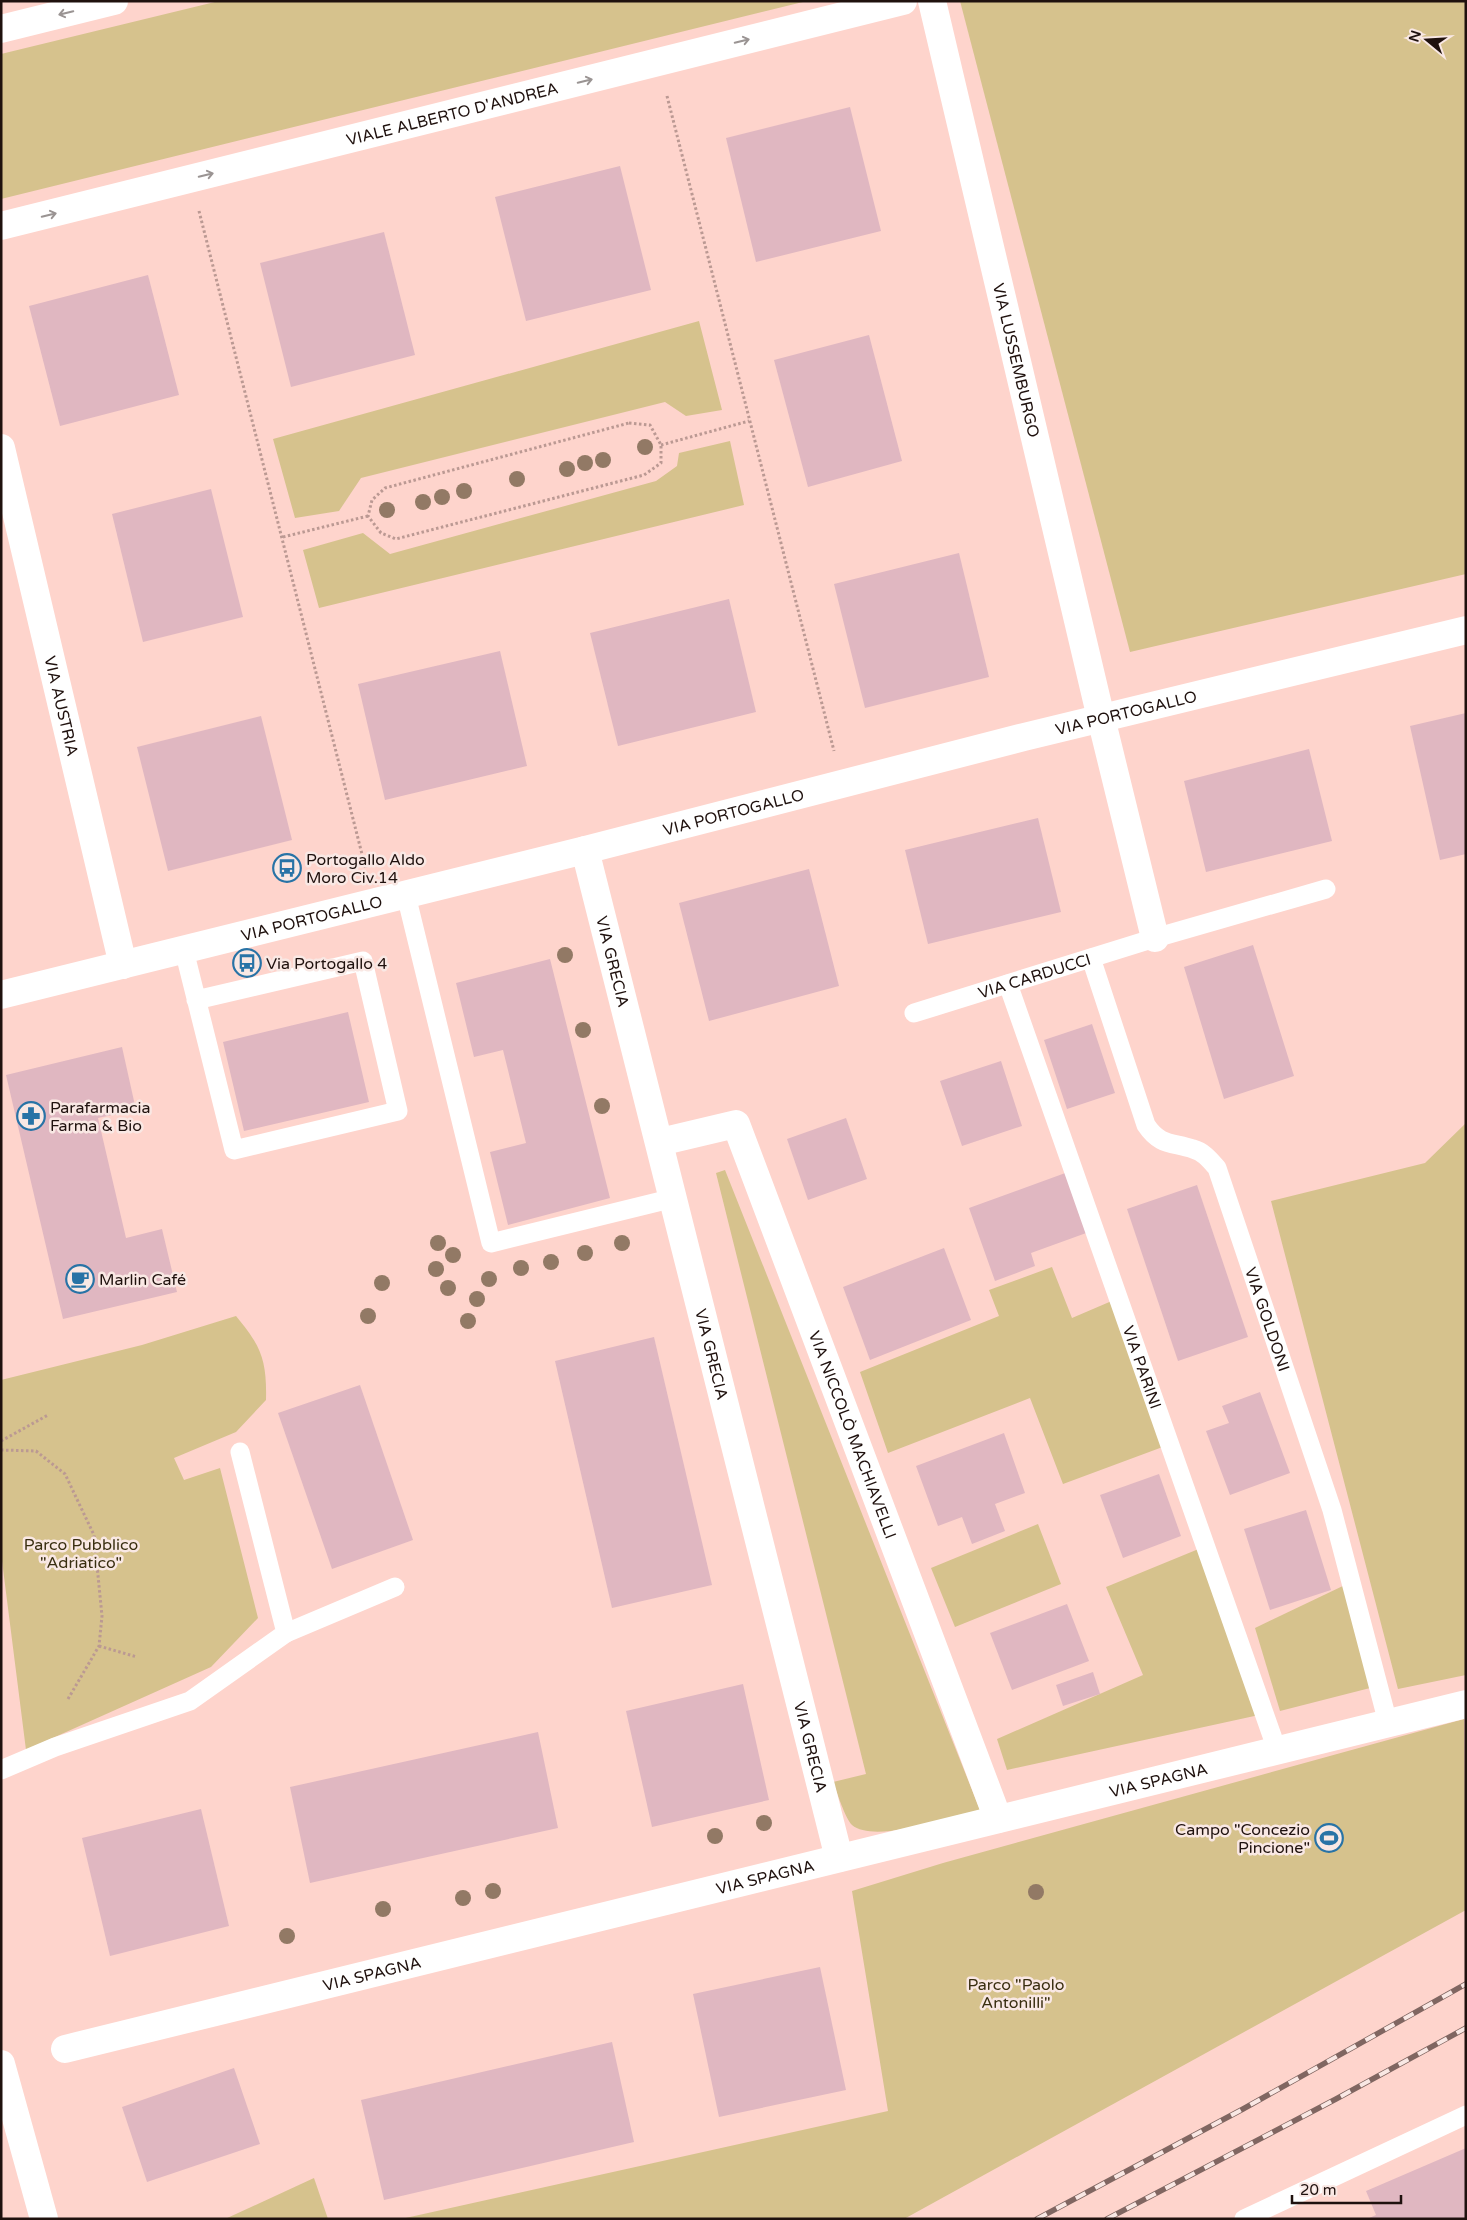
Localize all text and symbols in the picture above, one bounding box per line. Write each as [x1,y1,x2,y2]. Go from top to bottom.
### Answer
one-way arrow [59,9,75,18]
north arrow [1402,15,1452,65]
text: N [1405,28,1425,44]
one-way arrow [734,36,750,45]
one-way arrow [576,76,592,85]
street label: VIALE ALBERTO D'ANDREA [344,78,560,150]
one-way arrow [198,170,214,179]
one-way arrow [40,210,56,219]
street label: VIA LUSSEMBURGO [988,281,1044,440]
street label: VIA AUSTRIA [39,654,82,758]
street label: VIA PORTOGALLO [1054,687,1199,740]
street label: VIA PORTOGALLO [661,785,806,840]
place label: Portogallo Aldo Moro Civ.14 [306,850,425,888]
bus stop icon: Portogallo Aldo Moro Civ.14 [272,853,302,883]
street label: VIA PORTOGALLO [239,892,385,946]
street label: VIA GRECIA [591,914,633,1009]
bus stop icon: Via Portogallo 4 [232,948,262,978]
street label: VIA CARDUCCI [976,950,1093,1003]
place label: Via Portogallo 4 [266,954,387,974]
place label: Parafarmacia Farma & Bio [50,1098,150,1136]
pharmacy icon: Parafarmacia Farma & Bio [16,1101,46,1131]
cafe icon: Marlin Café [65,1264,95,1294]
street label: VIA GOLDONI [1240,1265,1294,1374]
place label: Marlin Café [99,1270,186,1290]
street label: VIA GRECIA [690,1307,732,1402]
street label: VIA PARINI [1118,1323,1165,1412]
street label: VIA NICCOLÒ MACHIAVELLI [804,1328,900,1542]
park label: Parco Pubblico "Adriatico" [24,1535,138,1573]
street label: VIA GRECIA [789,1700,831,1795]
street label: VIA SPAGNA [1107,1759,1210,1802]
place label: Campo "Concezio Pincione" [1175,1820,1310,1858]
sports icon: Campo "Concezio Pincione" [1314,1823,1344,1853]
street label: VIA SPAGNA [714,1856,816,1899]
street label: VIA SPAGNA [321,1953,423,1996]
park label: Parco "Paolo Antonilli" [968,1975,1064,2013]
scale bar [1292,2172,1401,2204]
text: 20 m [1300,2181,1337,2199]

